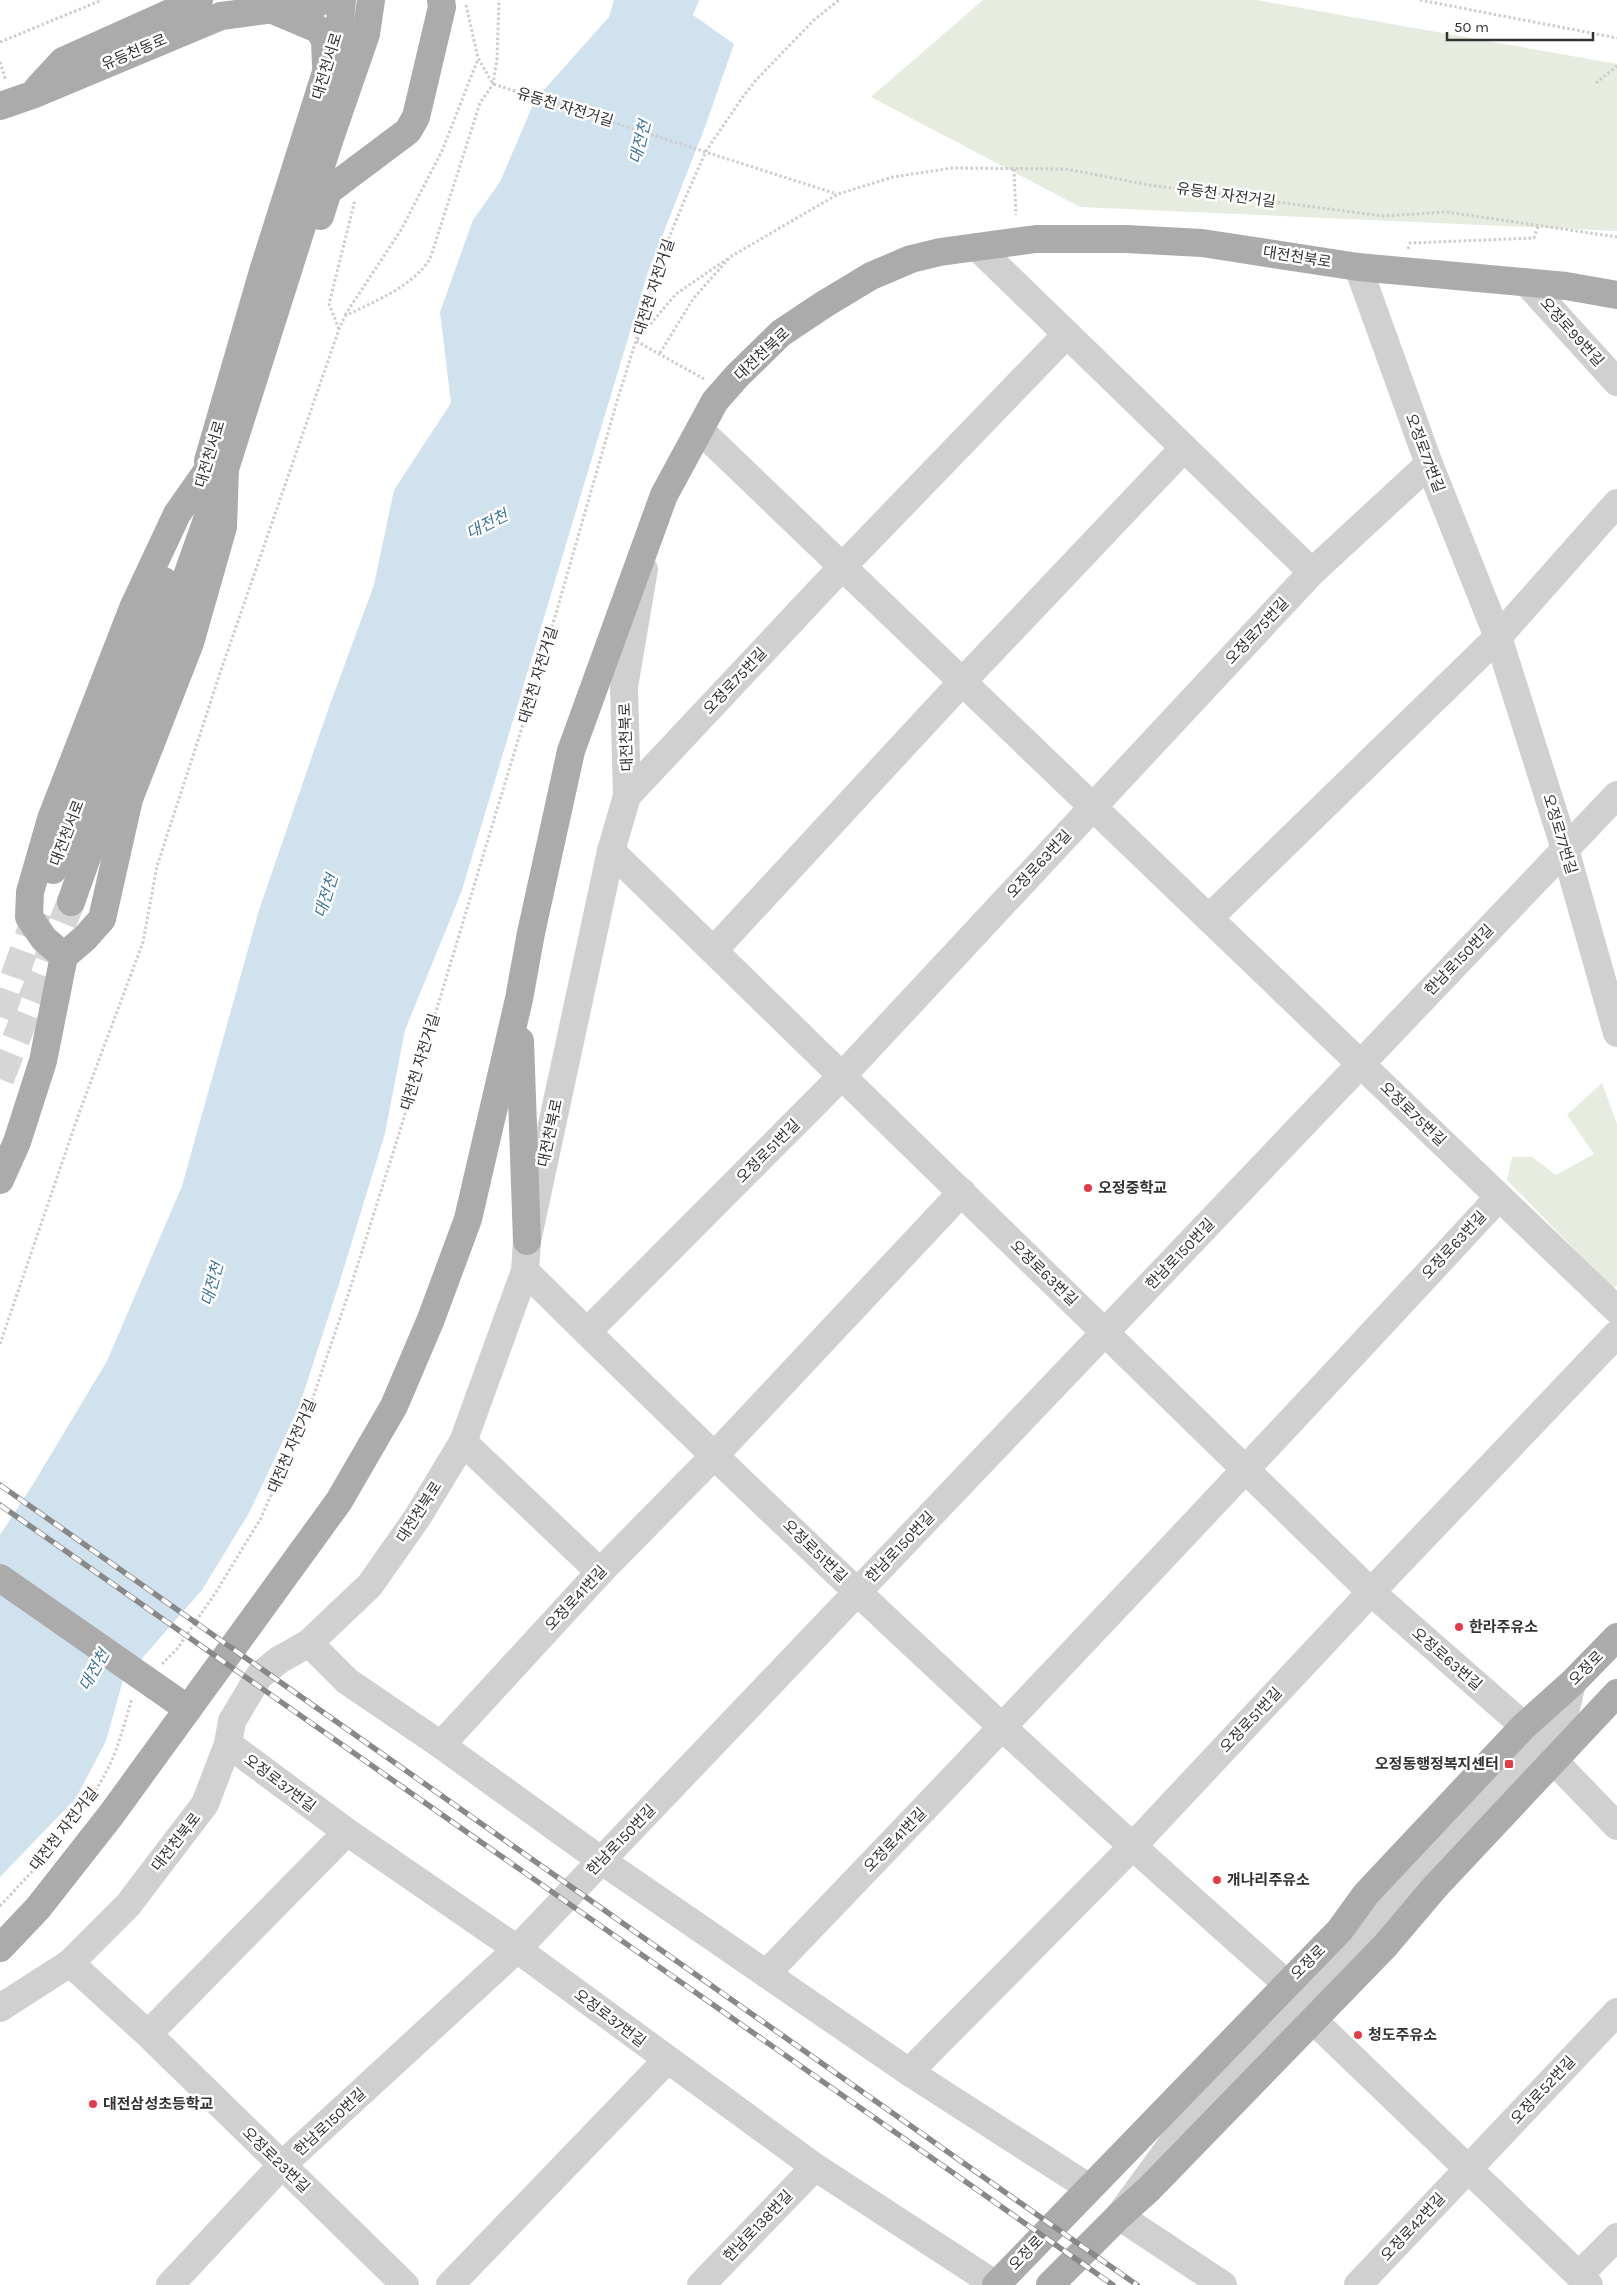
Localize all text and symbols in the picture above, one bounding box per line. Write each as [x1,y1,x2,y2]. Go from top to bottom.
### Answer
scale bar [1447,10,1593,42]
text: 50 m [1454,18,1489,36]
street label: 유등천동로 [99,30,169,74]
street label: 대전천서로 [308,30,346,102]
street label: 유동천 자전거길 [514,84,616,130]
water label: 대전천 [625,116,655,166]
street label: 유등천 자전거길 [1175,179,1277,211]
street label: 대전천 자전거길 [630,237,678,337]
street label: 대전천북로 [1262,243,1332,271]
street label: 오정로99번길 [1536,294,1608,370]
street label: 대전천북로 [731,324,793,384]
street label: 오정로77번길 [1402,411,1448,495]
street label: 대전천서로 [191,418,229,490]
water label: 대전천 [463,504,513,542]
street label: 오정로75번길 [1222,594,1292,668]
street label: 대전천 자전거길 [515,624,561,726]
street label: 오정로75번길 [700,644,770,718]
street label: 대전천북로 [616,702,636,772]
street label: 오정로77번길 [1539,792,1581,876]
street label: 대전천서로 [46,798,88,868]
street label: 오정로63번길 [1003,826,1075,902]
water label: 대전천 [310,870,342,920]
street label: 한남로150번길 [1421,921,1497,999]
street label: 대전천 자전거길 [397,1011,443,1113]
street label: 오정로75번길 [1376,1078,1450,1150]
street label: 대전천북로 [534,1097,566,1169]
street label: 오정로51번길 [732,1115,804,1187]
place label: 오정중학교 [1098,1179,1167,1197]
marker: 오정중학교 [1082,1182,1094,1194]
street label: 오정로63번길 [1418,1207,1490,1283]
street label: 한남로150번길 [1142,1215,1218,1293]
street label: 오정로63번길 [1007,1236,1081,1310]
water label: 대전천 [197,1258,227,1308]
street label: 대전천 자전거길 [264,1396,320,1496]
street label: 대전천북로 [393,1478,445,1546]
street label: 한남로150번길 [862,1508,938,1586]
street label: 오정로51번길 [779,1516,851,1586]
street label: 오정로41번길 [541,1562,611,1634]
place label: 한라주유소 [1469,1618,1538,1636]
marker: 한라주유소 [1453,1621,1465,1633]
street label: 오정로63번길 [1408,1624,1486,1694]
water label: 대전천 [75,1644,114,1694]
street label: 오정로 [1565,1647,1607,1689]
street label: 오정로51번길 [1216,1684,1286,1756]
street label: 오정로37번길 [241,1750,319,1816]
place label: 오정동행정복지센터 [1375,1755,1499,1773]
marker: 오정동행정복지센터 [1503,1758,1515,1770]
street label: 대전천 자전거길 [26,1784,102,1874]
street label: 한남로150번길 [583,1801,659,1879]
street label: 오정로41번길 [860,1804,930,1876]
street label: 대전천북로 [148,1809,204,1875]
place label: 개나리주유소 [1227,1871,1310,1889]
marker: 개나리주유소 [1211,1874,1223,1886]
street label: 오정로 [1287,1941,1329,1983]
street label: 오정로37번길 [571,1985,649,2051]
place label: 청도주유소 [1368,2026,1437,2044]
marker: 청도주유소 [1352,2029,1364,2041]
street label: 오정로52번길 [1507,2052,1579,2128]
street label: 한남로150번길 [290,2084,370,2160]
place label: 대전삼성초등학교 [103,2095,214,2113]
marker: 대전삼성초등학교 [87,2098,99,2110]
street label: 오정로23번길 [239,2123,313,2197]
street label: 한남로138번길 [720,2187,796,2265]
street label: 오정로42번길 [1377,2189,1449,2265]
street label: 오정로 [1005,2232,1047,2274]

